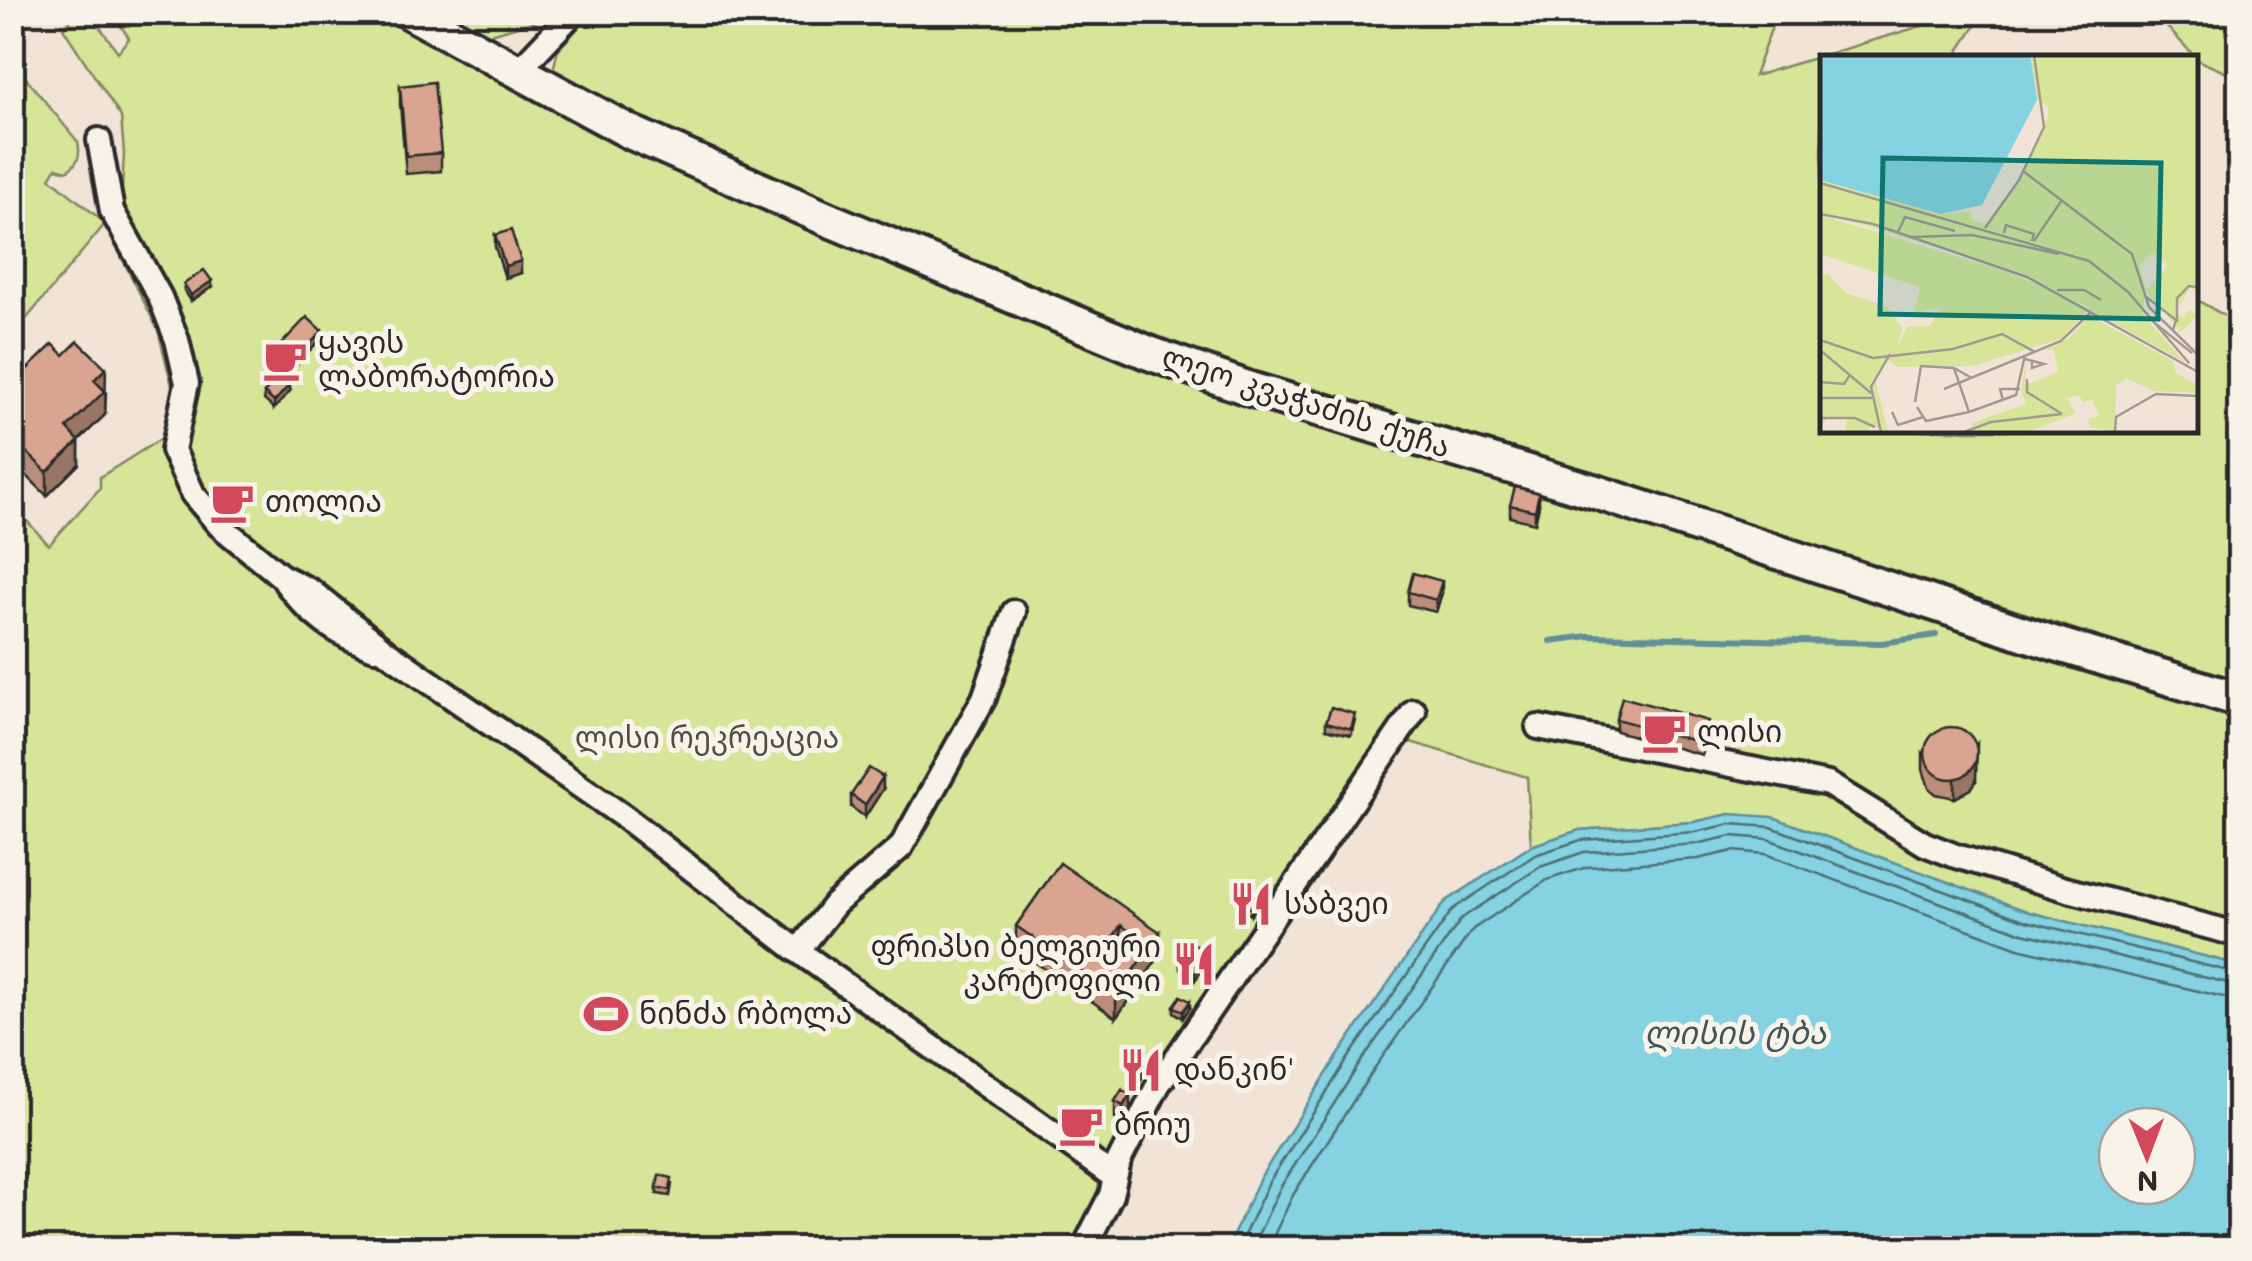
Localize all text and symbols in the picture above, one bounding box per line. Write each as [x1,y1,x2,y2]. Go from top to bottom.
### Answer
inset map [1820,55,2197,432]
place label: ყავის ლაბორატორია [318,321,555,395]
street label: ლეო კვაჭაძის ქუჩა [1157,335,1456,466]
cafe icon: ყავის ლაბორატორია [261,336,309,384]
cafe icon: თოლია [208,478,256,526]
place label: თოლია [265,480,382,520]
cafe icon: ლისი [1640,708,1688,756]
place label: ლისი [1697,710,1782,750]
park label: ლისი რეკრეაცია [575,716,839,756]
restaurant icon: საბვეი [1227,880,1275,928]
place label: საბვეი [1284,882,1389,922]
place label: ფრიპსი ბელგიური კარტოფილი [871,925,1161,999]
restaurant icon: ფრიპსი ბელგიური კარტოფილი [1170,940,1218,988]
sports icon: ნინძა რბოლა [582,990,630,1038]
place label: ნინძა რბოლა [639,992,852,1032]
water label: ლისის ტბა [1644,1010,1826,1052]
restaurant icon: დანკინ' [1117,1046,1165,1094]
place label: დანკინ' [1174,1048,1294,1088]
cafe icon: ბრიუ [1057,1101,1105,1149]
place label: ბრიუ [1114,1103,1191,1143]
north arrow [2097,1106,2197,1206]
text: N [2137,1164,2158,1200]

